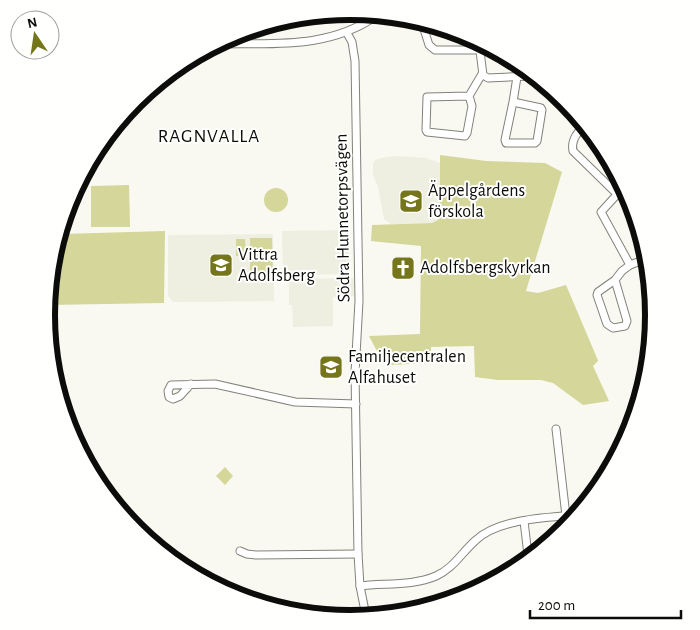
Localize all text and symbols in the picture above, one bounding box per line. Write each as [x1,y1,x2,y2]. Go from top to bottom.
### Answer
north arrow [10,10,60,60]
text: N [26,15,39,31]
district label: RAGNVALLA [158,127,260,146]
street label: Södra Hunnetorpsvägen [333,133,353,303]
place label: Äppelgårdens förskola [428,180,525,221]
school or university icon: Äppelgårdens förskola [398,188,424,214]
place label: Vittra Adolfsberg [238,246,315,285]
school or university icon: Vittra Adolfsberg [208,252,234,278]
church icon: Adolfsbergskyrkan [390,255,416,281]
place label: Adolfsbergskyrkan [420,259,551,277]
place label: Familjecentralen Alfahuset [348,348,466,387]
school or university icon: Familjecentralen Alfahuset [318,354,344,380]
scale bar [530,588,681,620]
text: 200 m [538,598,575,613]

